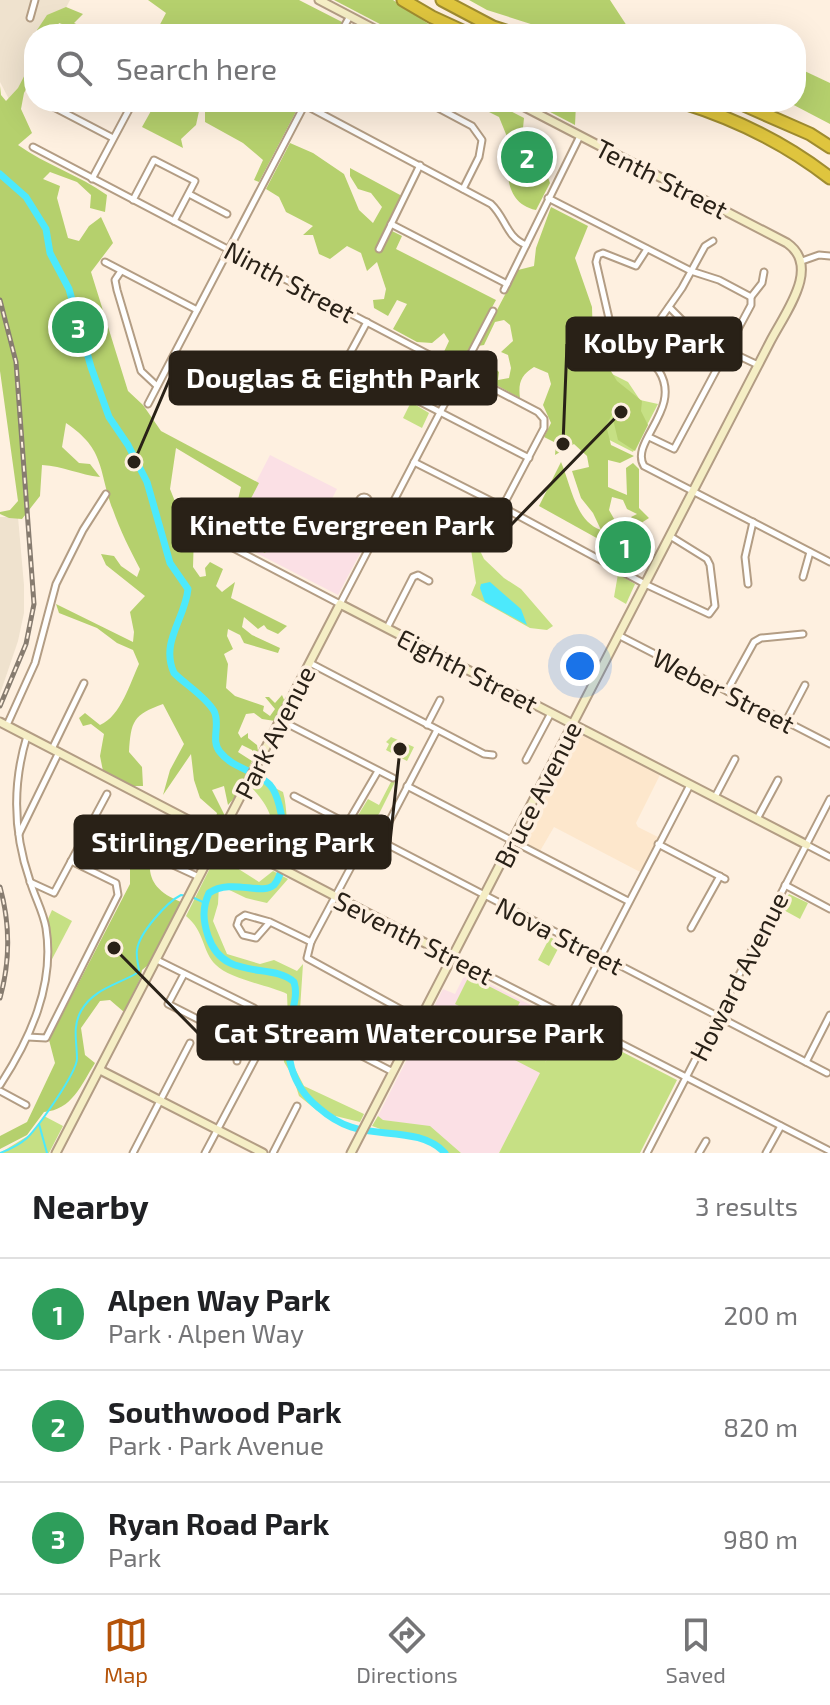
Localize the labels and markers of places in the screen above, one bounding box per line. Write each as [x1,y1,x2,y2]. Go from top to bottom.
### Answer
pin: 2 [501,127,553,187]
pin: 3 [52,297,104,357]
callout: Kolby Park [567,318,741,370]
callout: Douglas & Eighth Park [170,352,496,404]
callout: Kinette Evergreen Park [173,499,511,551]
pin: 1 [599,517,651,577]
callout: Stirling/Deering Park [75,816,390,868]
callout: Cat Stream Watercourse Park [198,1007,621,1059]

